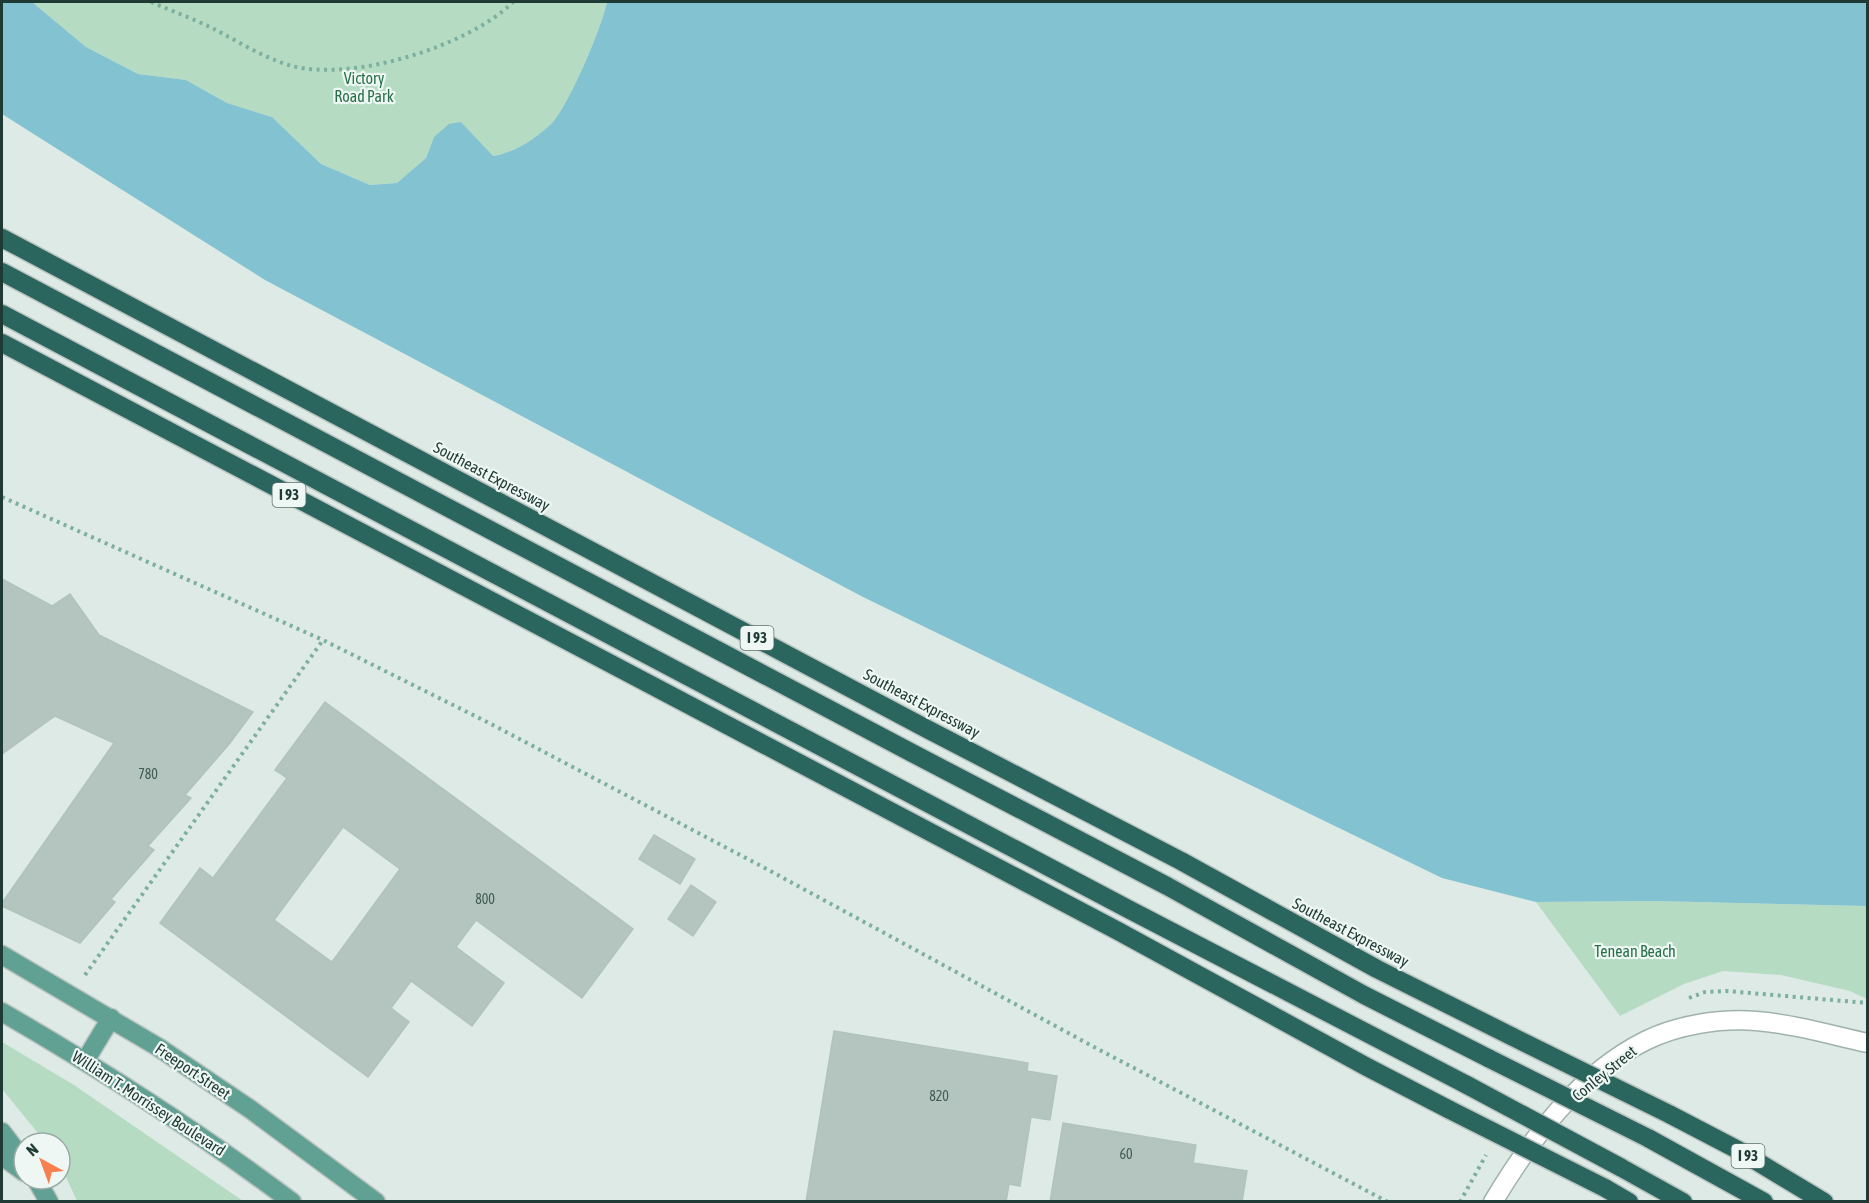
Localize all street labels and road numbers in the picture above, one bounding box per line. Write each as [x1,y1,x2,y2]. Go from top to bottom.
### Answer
street label: Southeast Expressway [430,438,554,515]
road number: I 93 [272,483,306,507]
road number: I 93 [740,626,774,650]
street label: Southeast Expressway [860,665,984,742]
street label: Southeast Expressway [1289,894,1413,971]
street label: Freeport Street [151,1039,234,1104]
street label: Conley Street [1568,1041,1641,1105]
street label: William T. Morrissey Boulevard [69,1047,229,1160]
road number: I 93 [1732,1144,1764,1168]

